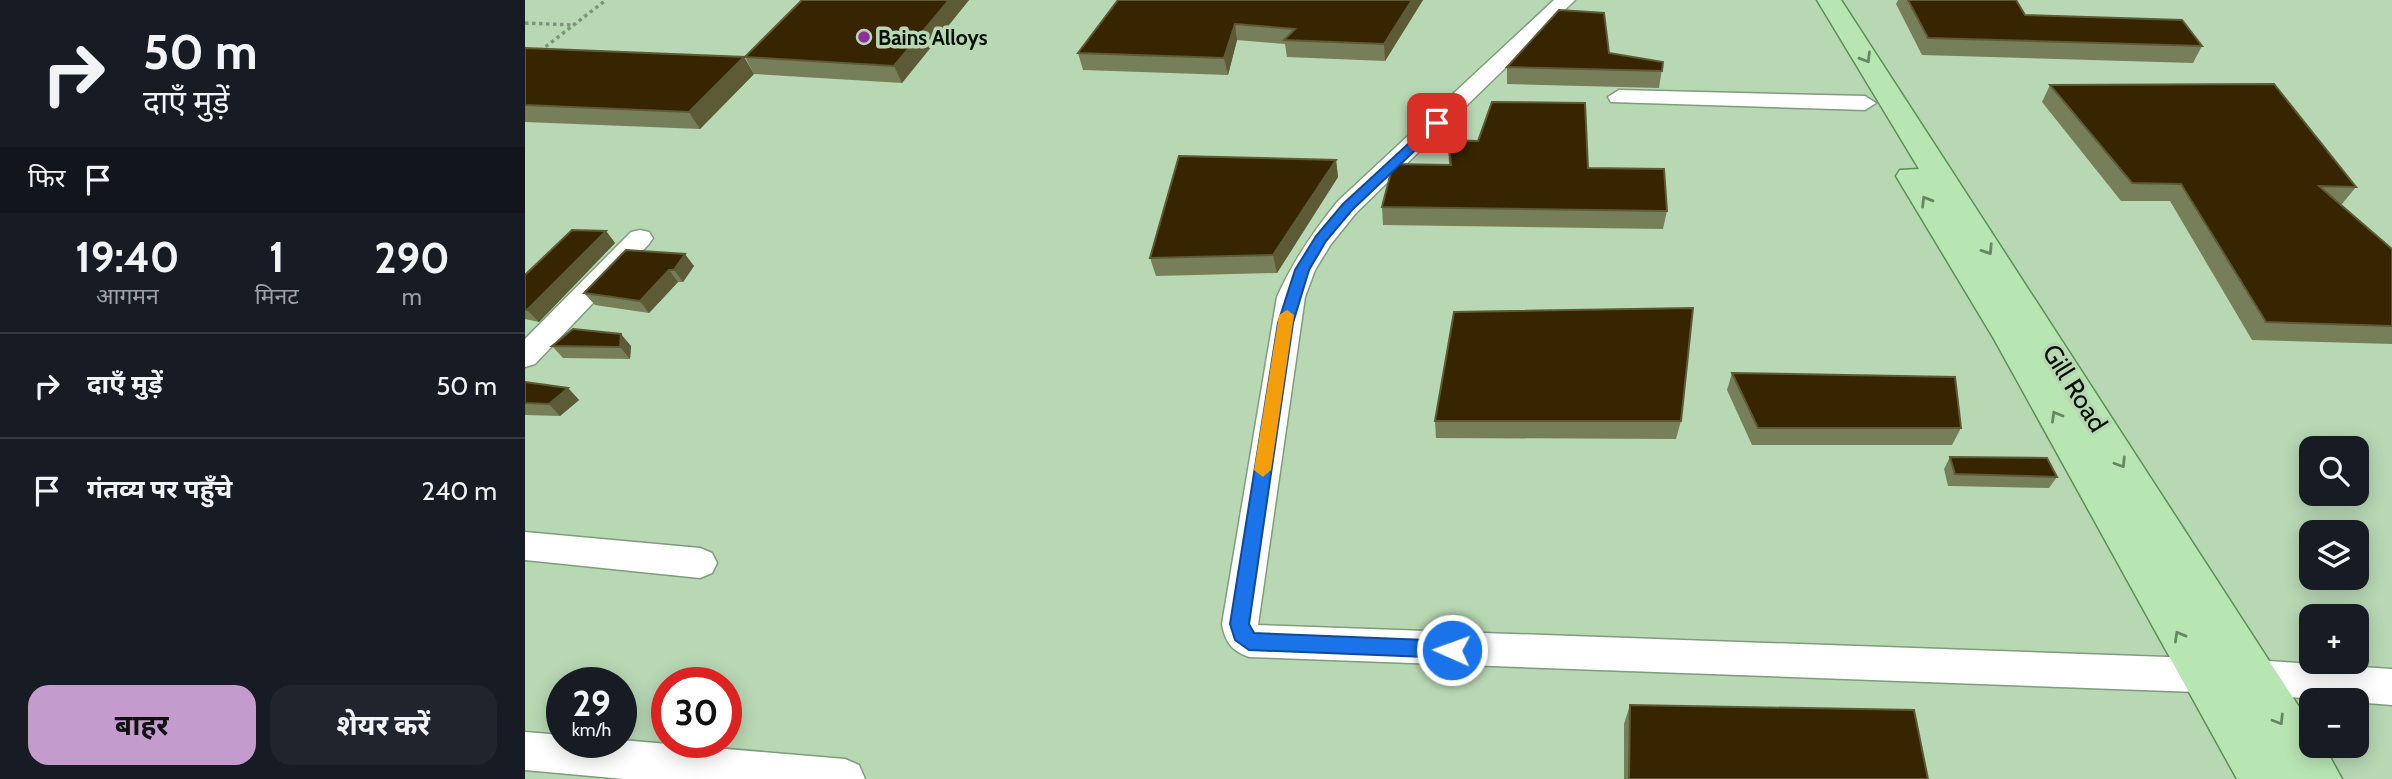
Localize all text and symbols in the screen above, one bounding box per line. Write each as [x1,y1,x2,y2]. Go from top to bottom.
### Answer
text: 50 m [143,22,258,81]
place label: Bains Alloys [878,25,988,50]
icon: right [28,28,119,119]
marker: Bains Alloys [856,29,872,45]
one-way arrow [1857,50,1870,63]
text: दाएँ मुड़ें [143,82,229,121]
pin [1407,93,1467,153]
icon: arrive [1418,104,1456,142]
icon: arrive [79,161,117,199]
text: फिर [28,162,65,194]
one-way arrow [1921,195,1934,208]
text: 19:40 [75,231,179,283]
text: 1 [269,231,285,283]
text: 290 [374,232,450,284]
one-way arrow [1979,242,1992,255]
text: आगमन [96,282,159,310]
text: मिनट [255,282,299,310]
text: m [402,283,422,311]
street label: Gill Road [2036,338,2114,438]
icon: right [28,367,66,405]
text: दाएँ मुड़ें [87,368,163,400]
text: 50 m [436,370,497,402]
one-way arrow [2051,411,2064,423]
map controls [2299,436,2369,758]
button: search [2299,436,2369,506]
one-way arrow [2113,456,2126,469]
icon: arrive [28,472,66,510]
text: गंतव्य पर पहुँचे [87,473,232,505]
text: 240 m [422,475,497,507]
button: layers [2299,520,2369,590]
button: + [2299,604,2369,674]
position arrow [1415,613,1489,687]
one-way arrow [2174,631,2188,643]
speed limit sign: 30 [651,667,742,758]
text: 29 [572,682,611,725]
button: बाहर [28,685,256,765]
button: शेयर करें [270,685,497,765]
button: − [2299,688,2369,758]
one-way arrow [2271,712,2284,725]
text: km/h [572,719,611,741]

